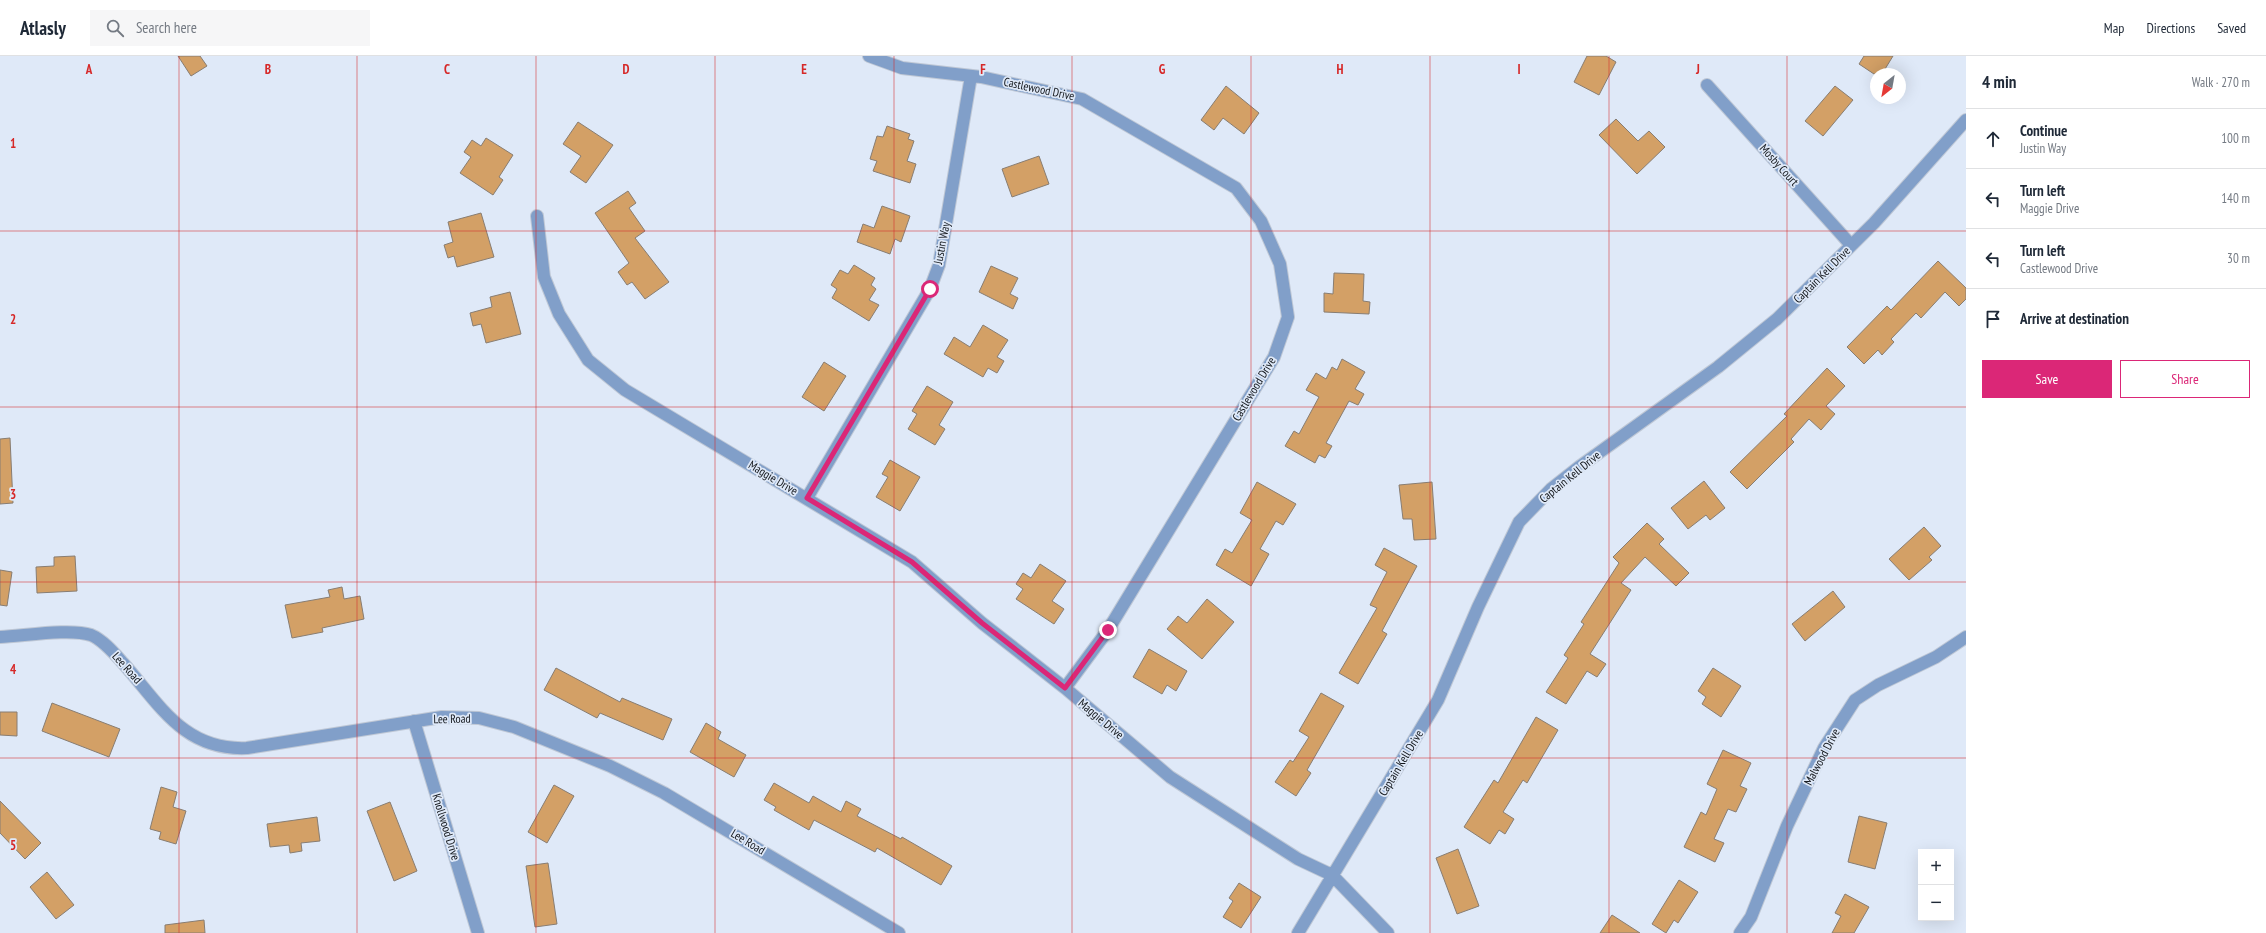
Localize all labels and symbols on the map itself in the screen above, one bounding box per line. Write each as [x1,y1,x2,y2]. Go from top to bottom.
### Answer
text: A [85,61,93,78]
text: B [265,61,271,78]
text: C [444,61,450,78]
text: D [623,61,630,78]
text: E [801,61,807,78]
text: F [980,61,986,78]
text: G [1159,61,1166,78]
text: H [1337,61,1344,78]
text: I [1517,61,1521,78]
text: J [1695,61,1700,78]
north arrow [1870,68,1906,104]
street label: Castlewood Drive [1002,74,1076,103]
text: 1 [10,135,16,152]
street label: Mosby Court [1757,141,1803,189]
street label: Justin Way [930,220,953,266]
street label: Captain Kell Drive [1790,243,1853,306]
route start [921,280,939,298]
text: 2 [10,311,16,328]
street label: Castlewood Drive [1229,354,1279,423]
street label: Captain Kell Drive [1536,447,1603,506]
street label: Maggie Drive [746,457,801,498]
text: 3 [10,486,16,503]
route end [1099,621,1117,639]
street label: Lee Road [109,649,145,687]
text: 4 [10,661,17,678]
street label: Maggie Drive [1076,695,1127,742]
street label: Lee Road [433,711,471,726]
street label: Malwood Drive [1800,726,1843,788]
street label: Captain Kell Drive [1375,727,1426,798]
street label: Knollwood Drive [429,792,464,862]
street label: Lee Road [728,826,768,858]
text: 5 [10,837,16,854]

